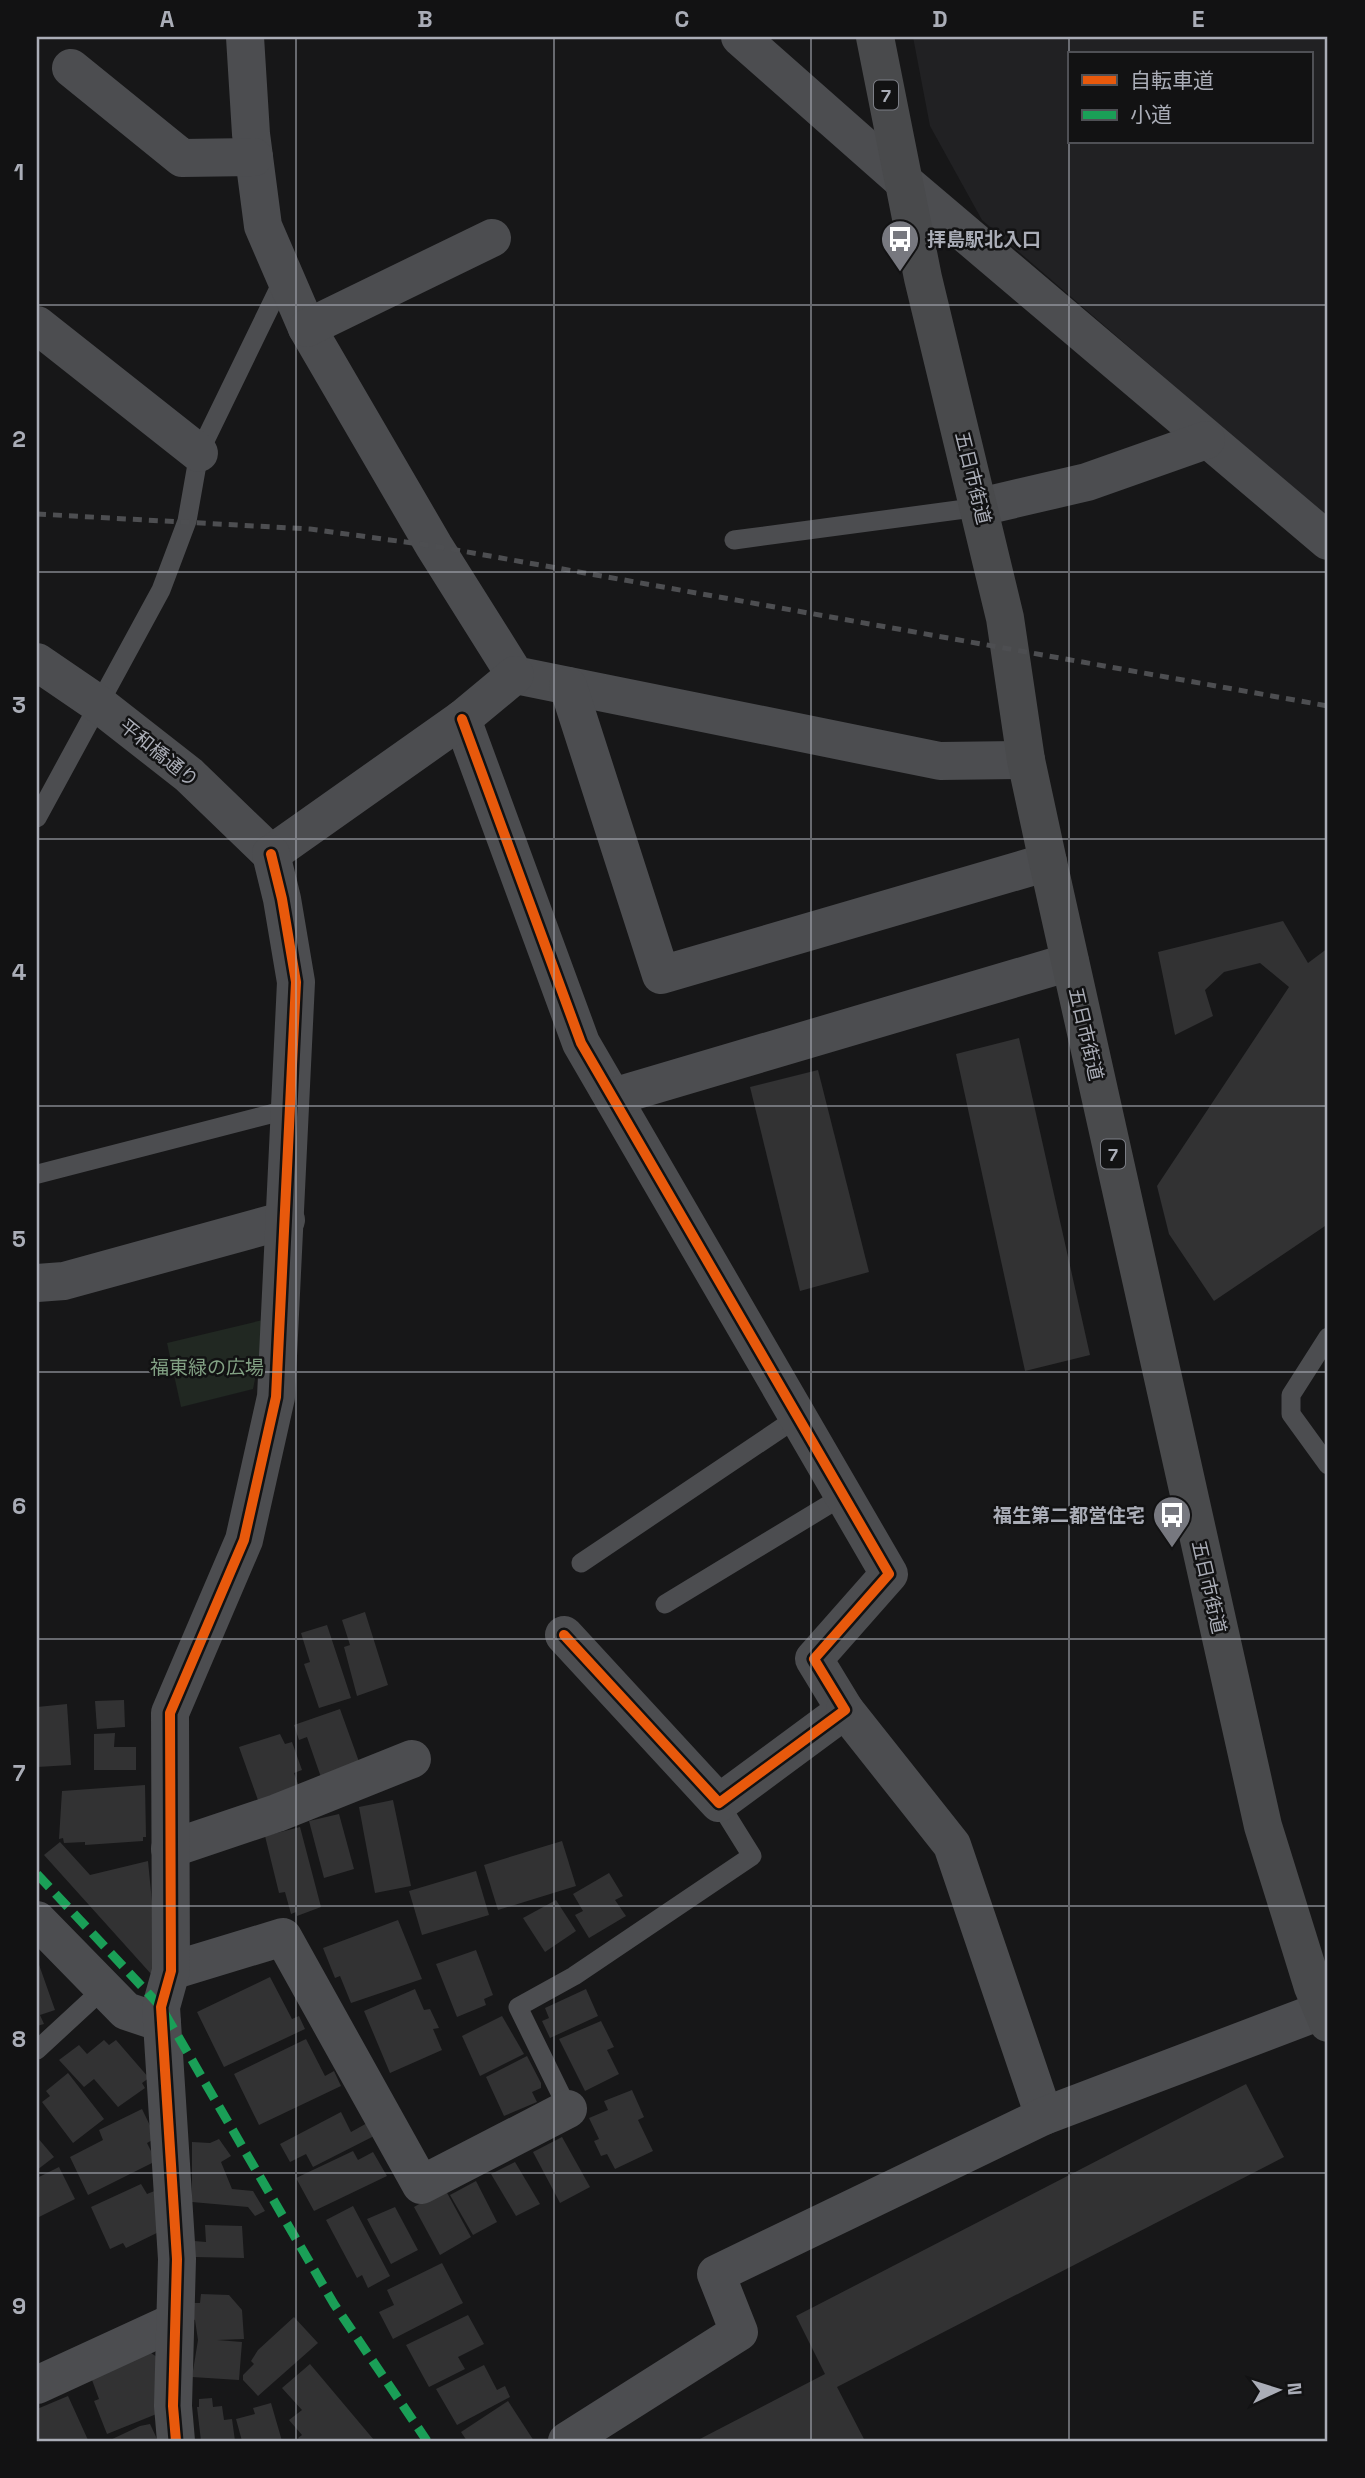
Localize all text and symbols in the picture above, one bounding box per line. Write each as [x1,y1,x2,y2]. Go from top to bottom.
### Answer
text: A [160,4,175,34]
text: B [417,4,433,34]
text: C [675,4,689,34]
text: D [932,4,948,34]
text: E [1192,4,1204,34]
legend [1068,52,1312,144]
text: 自転車道 [1130,67,1214,94]
road number: 7 [874,80,898,110]
text: 小道 [1130,101,1172,128]
text: 1 [14,157,24,187]
bus stop icon: 拝島駅北入口 [879,218,921,273]
place label: 拝島駅北入口 [927,227,1041,252]
text: 2 [12,424,26,454]
street label: 五日市街道 [949,429,997,527]
text: 3 [12,690,26,720]
street label: 平和橋通り [114,713,204,793]
text: 4 [12,957,27,987]
street label: 五日市街道 [1063,985,1109,1083]
road number: 7 [1101,1140,1125,1168]
text: 5 [12,1224,26,1254]
park label: 福東緑の広場 [150,1355,264,1380]
text: 6 [12,1491,26,1521]
bus stop icon: 福生第二都営住宅 [1151,1494,1193,1549]
place label: 福生第二都営住宅 [993,1503,1145,1528]
street label: 五日市街道 [1186,1538,1232,1636]
text: 7 [13,1758,26,1788]
text: 8 [12,2024,26,2054]
text: 9 [12,2291,26,2321]
north arrow [1242,2356,1312,2426]
text: N [1282,2382,1307,2396]

